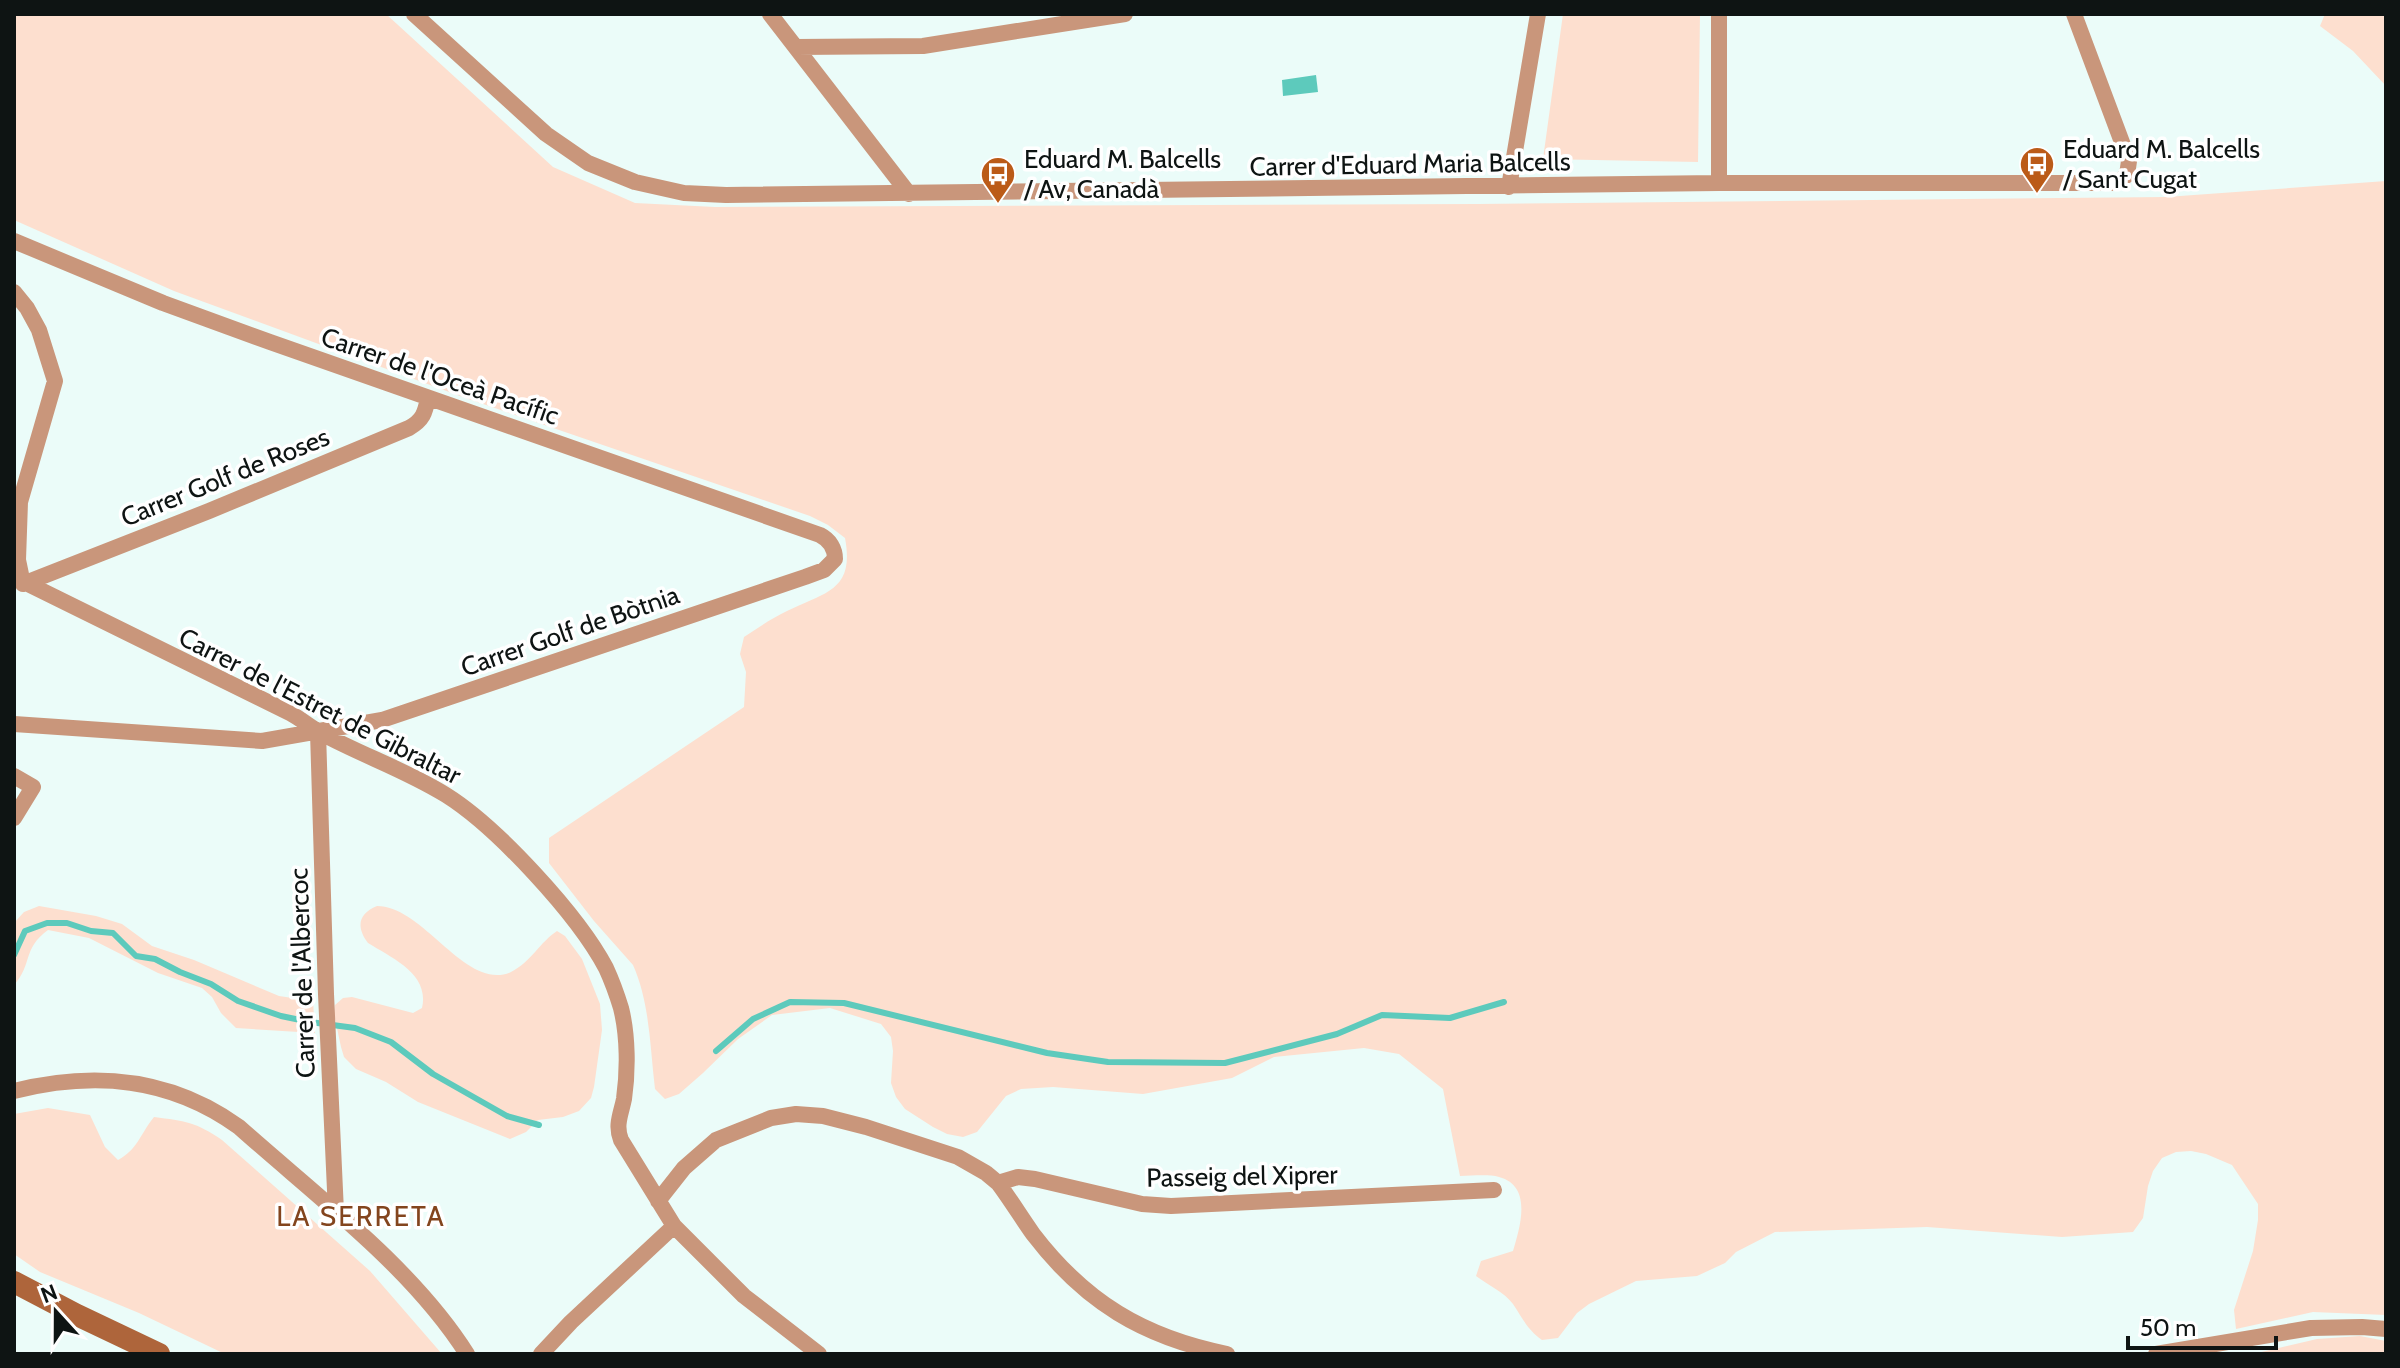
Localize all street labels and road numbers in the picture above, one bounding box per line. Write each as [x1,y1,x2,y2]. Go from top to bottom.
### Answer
street label: Carrer d'Eduard Maria Balcells [1249,145,1571,183]
street label: Carrer de l'Oceà Pacífic [317,320,563,432]
street label: Carrer Golf de Roses [116,420,334,533]
street label: Carrer Golf de Bòtnia [457,578,684,683]
street label: Carrer de l'Estret de Gibraltar [174,621,467,792]
street label: Carrer de l'Albercoc [282,867,322,1079]
street label: Passeig del Xiprer [1146,1158,1339,1194]

